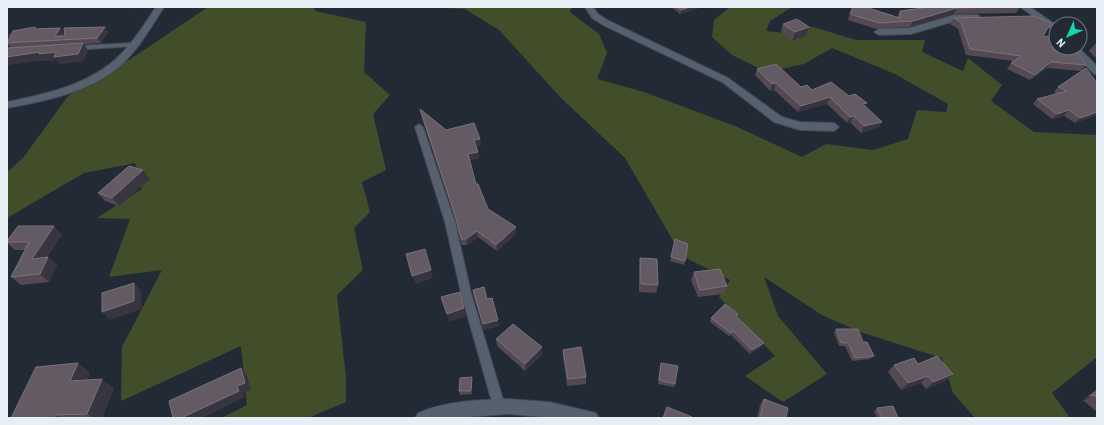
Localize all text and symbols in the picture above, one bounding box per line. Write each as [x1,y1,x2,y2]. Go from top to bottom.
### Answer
north arrow [1048,16,1088,56]
text: N [1053,36,1068,51]

